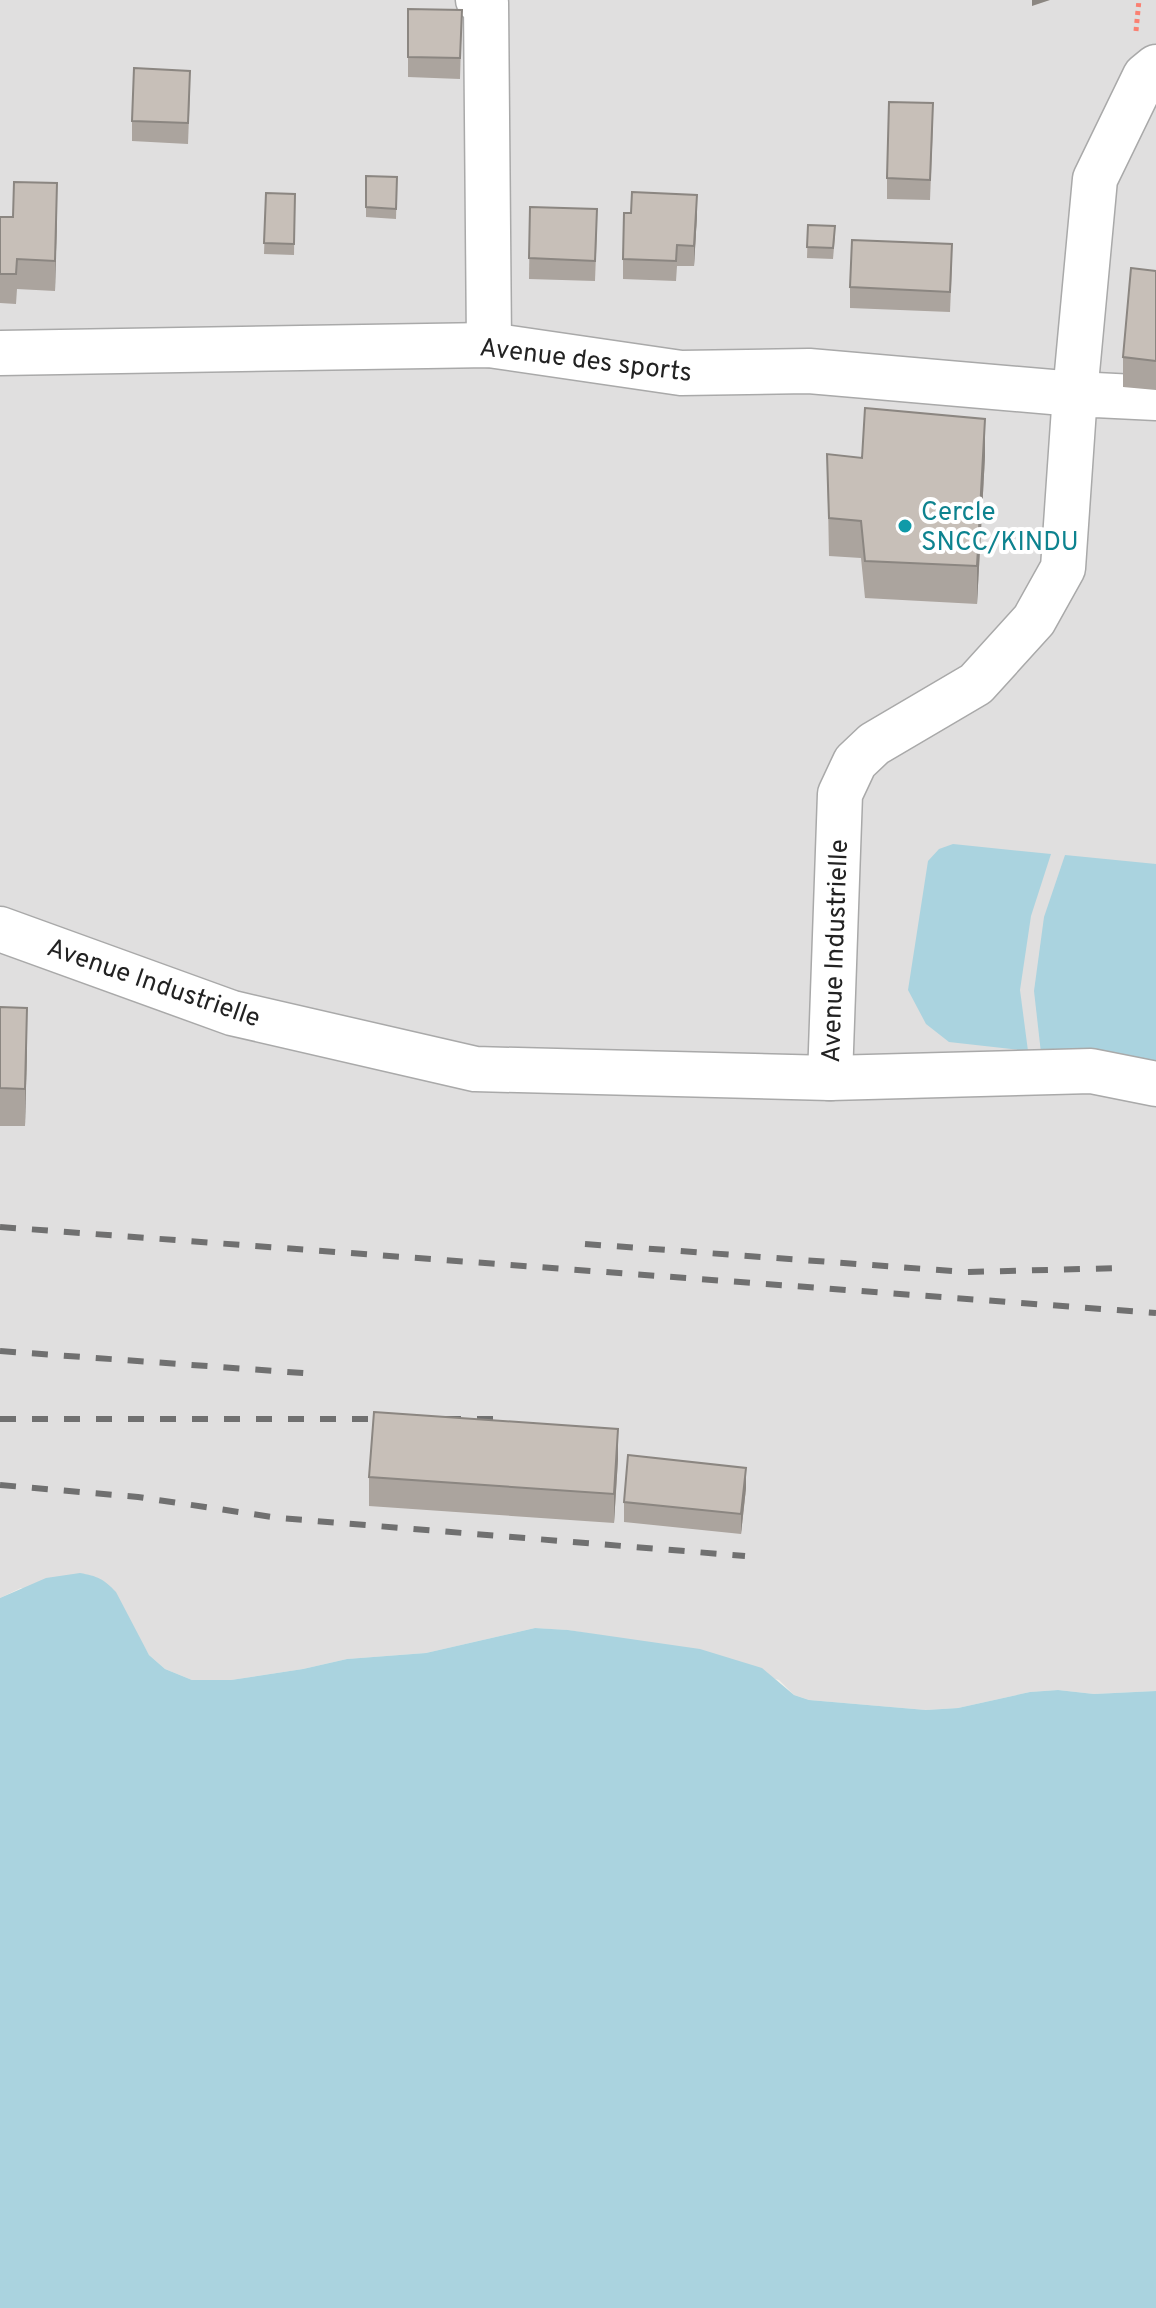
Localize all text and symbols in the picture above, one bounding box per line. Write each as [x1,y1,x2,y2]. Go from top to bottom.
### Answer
street label: Avenue des sports [478,332,694,391]
place label: Cercle SNCC/KINDU [921,497,1079,560]
marker: Cercle SNCC/KINDU [896,517,914,535]
street label: Avenue Industrielle [816,839,857,1063]
street label: Avenue Industrielle [42,932,264,1036]

